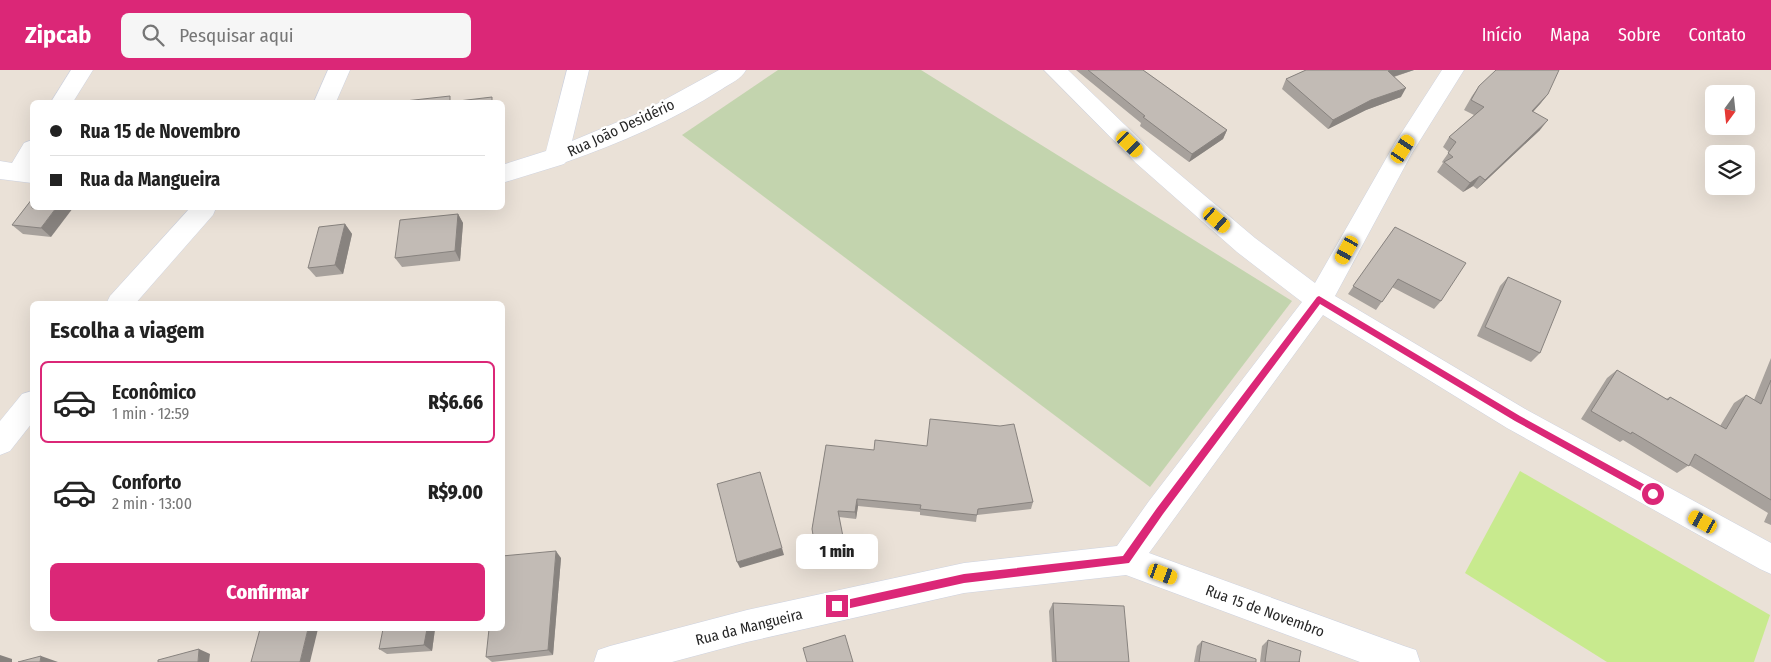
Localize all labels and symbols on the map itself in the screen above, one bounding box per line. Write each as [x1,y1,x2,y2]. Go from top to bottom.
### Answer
north arrow [1705,85,1755,135]
street label: Rua João Desidério [565,95,678,161]
car [1114,128,1146,160]
car [1388,132,1417,166]
car [1200,204,1233,236]
car [1333,233,1360,267]
route start [1642,483,1664,505]
car [1686,508,1719,536]
callout: 1 min [796,534,878,568]
car [1146,562,1179,586]
street label: Rua 15 de Novembro [1203,581,1327,641]
route end [826,595,848,617]
street label: Rua da Mangueira [694,605,804,649]

